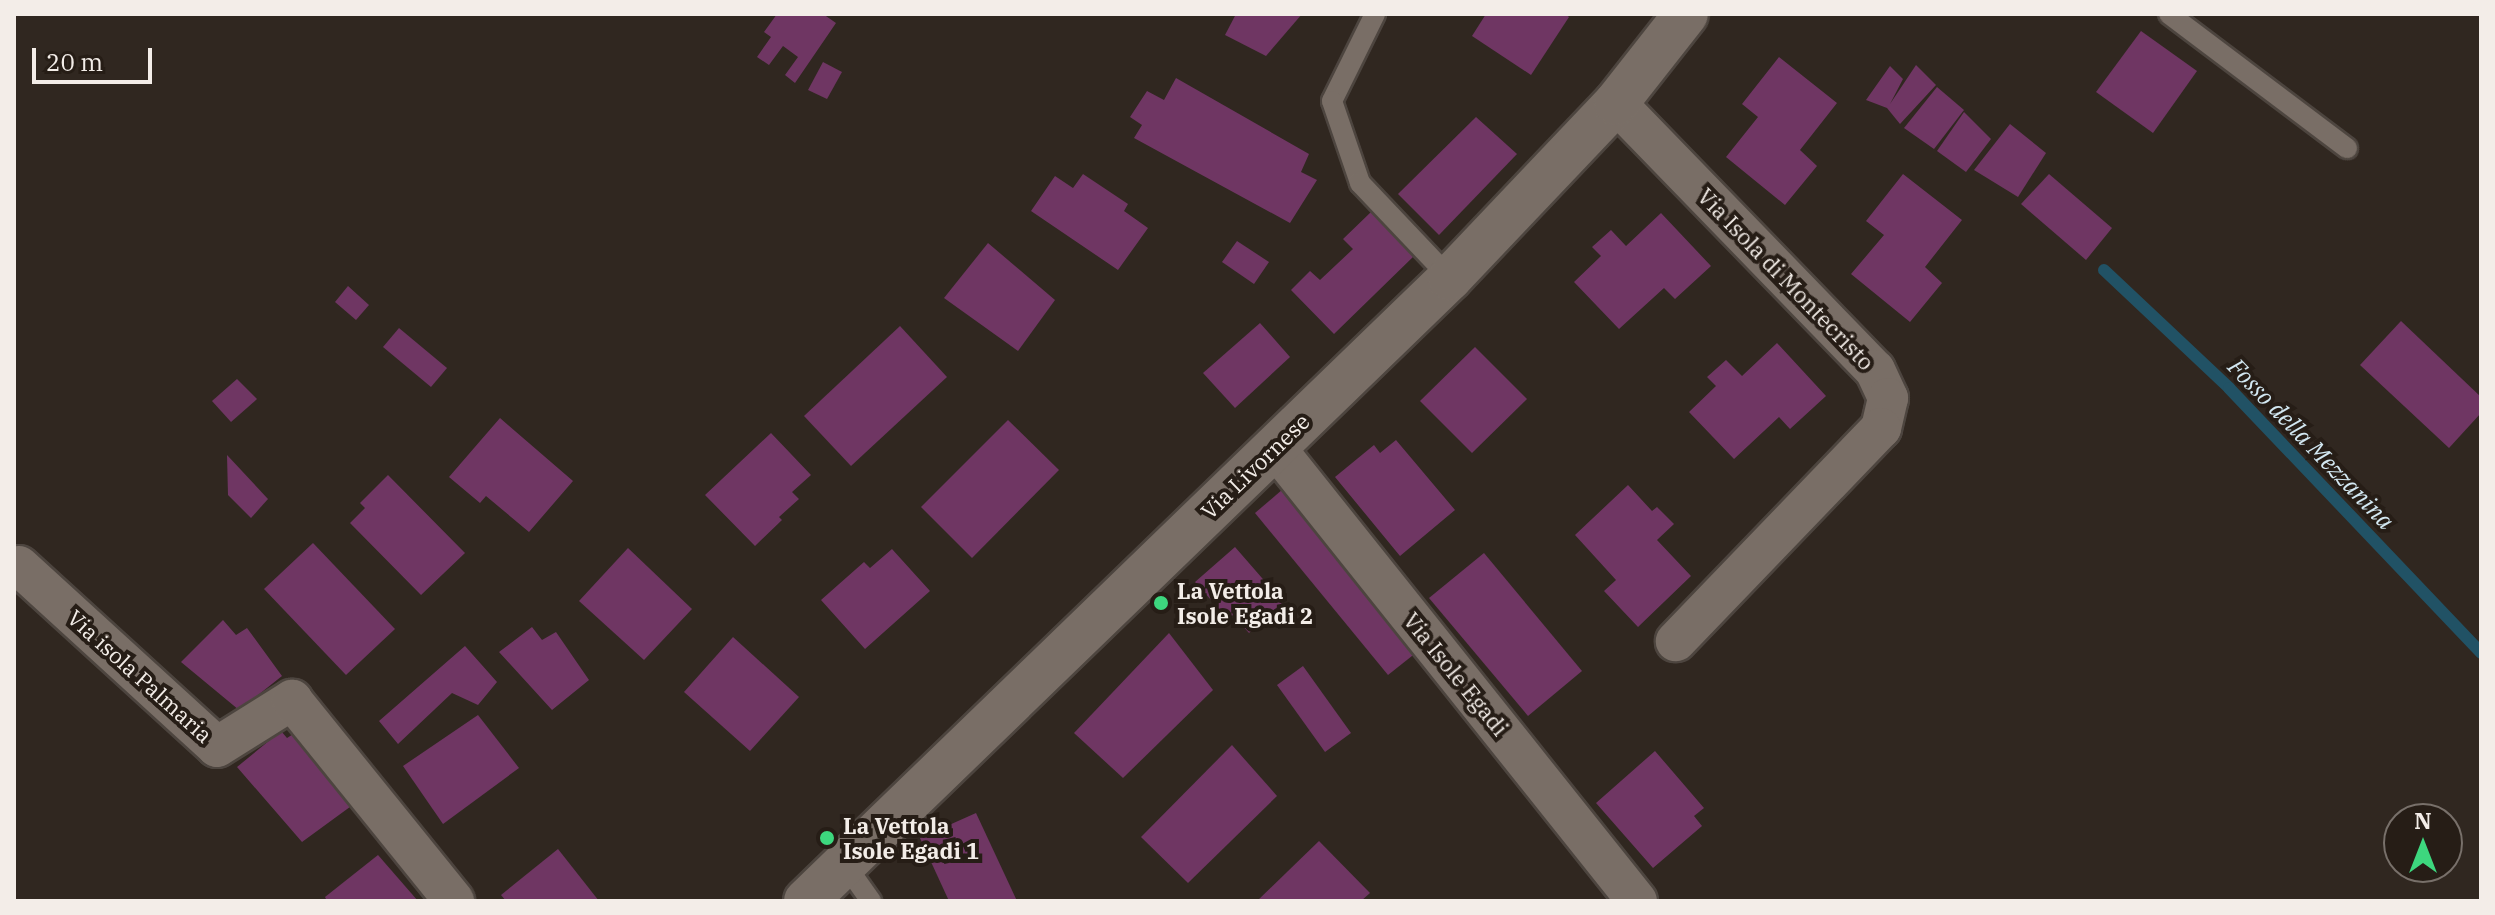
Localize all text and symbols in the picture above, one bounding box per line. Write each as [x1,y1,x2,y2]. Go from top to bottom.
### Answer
scale bar [36,32,156,82]
text: 20 m [46,46,103,78]
street label: Via Isola di Montecristo [1692,183,1880,375]
water label: Fosso della Mezzanina [2222,353,2400,535]
street label: Via Livornese [1195,408,1315,524]
place label: La Vettola Isole Egadi 2 [1177,577,1313,628]
marker: La Vettola Isole Egadi 2 [1152,594,1170,612]
street label: Via isola Palmaria [62,604,218,748]
street label: Via Isole Egadi [1398,607,1514,741]
north arrow [2383,803,2463,883]
text: N [2414,806,2432,835]
place label: La Vettola Isole Egadi 1 [843,812,979,864]
marker: La Vettola Isole Egadi 1 [818,829,836,847]

